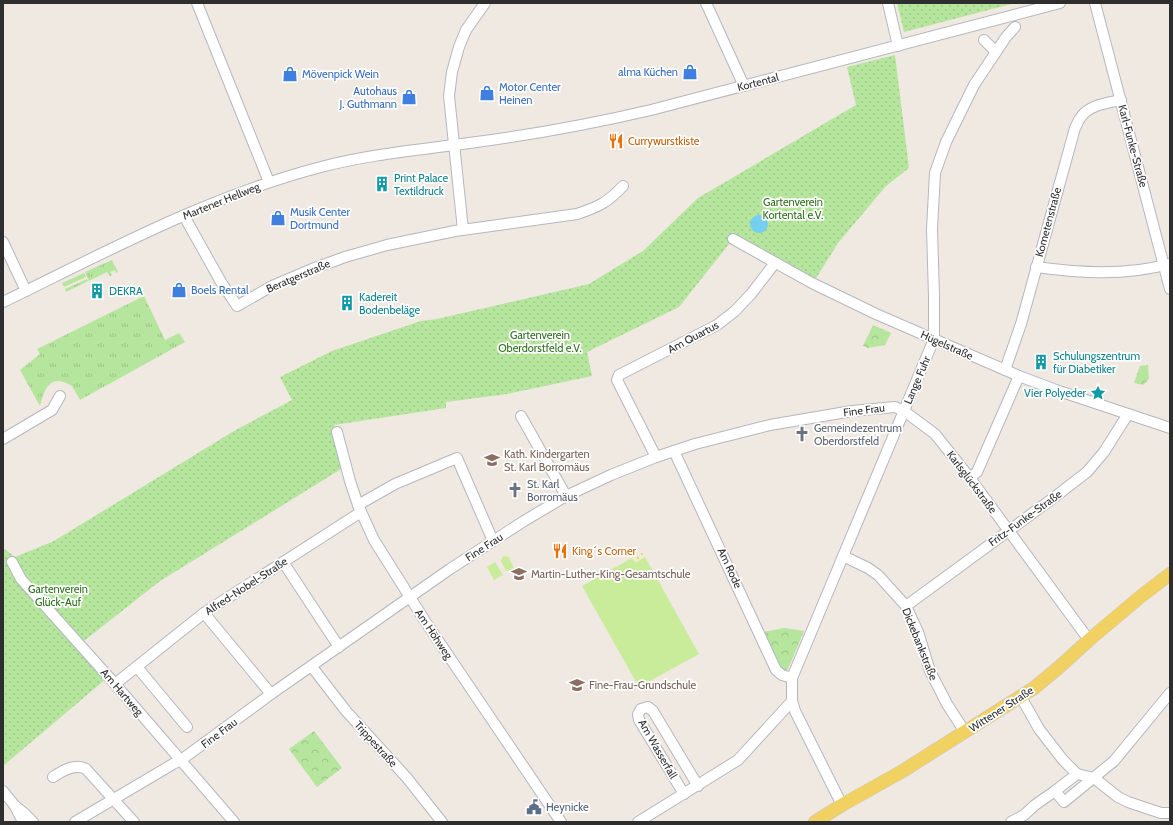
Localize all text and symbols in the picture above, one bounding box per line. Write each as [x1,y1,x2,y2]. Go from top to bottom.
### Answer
shop icon: alma Küchen [681,63,699,81]
shop icon: Mövenpick Wein [281,65,299,83]
place label: alma Küchen [618,65,678,79]
place label: Mövenpick Wein [302,67,379,81]
street label: Kortental [736,70,781,94]
place label: Motor Center Heinen [499,80,561,107]
place label: Autohaus J. Guthmann [338,84,397,111]
shop icon: Motor Center Heinen [478,84,496,102]
shop icon: Autohaus J. Guthmann [400,88,418,106]
street label: Karl-Funke-Straße [1115,103,1151,189]
restaurant icon: Currywurstkiste [607,132,625,150]
place label: Currywurstkiste [628,134,700,148]
place label: Print Palace Textildruck [394,171,448,198]
building icon: Print Palace Textildruck [373,175,391,193]
street label: Martener Hellweg [180,179,262,223]
street label: Kometenstraße [1032,185,1064,258]
park label: Gartenverein Kortental e.V. [763,195,823,222]
place label: Musik Center Dortmund [290,205,350,232]
shop icon: Musik Center Dortmund [269,209,287,227]
street label: Beratgerstraße [264,256,332,296]
shop icon: Boels Rental [170,281,188,299]
building icon: DEKRA [88,282,106,300]
place label: Boels Rental [191,283,249,297]
place label: DEKRA [109,284,143,298]
place label: Kadereit Bodenbeläge [359,290,421,317]
building icon: Kadereit Bodenbeläge [338,294,356,312]
street label: Am Quartus [665,317,721,356]
street label: Hügelstraße [919,327,976,363]
park label: Gartenverein Oberdorstfeld e.V. [498,328,582,355]
place label: Schulungszentrum für Diabetiker [1053,349,1140,376]
street label: Lange Fuhr [901,353,934,406]
building icon: Schulungszentrum für Diabetiker [1032,353,1050,371]
place icon: Vier Polyeder [1089,384,1107,402]
place label: Vier Polyeder [1024,386,1087,400]
street label: Fine Frau [842,400,886,420]
place label: Gemeindezentrum Oberdorstfeld [814,421,902,448]
church icon: Gemeindezentrum Oberdorstfeld [793,425,811,443]
place label: Kath. Kindergarten St. Karl Borromäus [504,447,590,474]
street label: Karlsglückstraße [944,448,1000,516]
school or university icon: Kath. Kindergarten St. Karl Borromäus [483,451,501,469]
place label: St. Karl Borromäus [527,477,578,504]
church icon: St. Karl Borromäus [506,481,524,499]
street label: Fritz-Funke-Straße [986,487,1065,549]
street label: Fine Frau [463,530,506,564]
restaurant icon: King´s Corner [551,542,569,560]
place label: King´s Corner [572,544,637,558]
street label: Am Rode [715,545,746,591]
street label: Alfred-Nobel-Straße [202,554,290,618]
school or university icon: Martin-Luther-King-Gesamtschule [510,565,528,583]
place label: Martin-Luther-King-Gesamtschule [531,567,691,581]
park label: Gartenverein Glück-Auf [28,582,88,609]
street label: Am Höhweg [412,606,456,662]
street label: Dickebankstraße [899,606,941,683]
street label: Am Hartweg [98,665,147,719]
school or university icon: Fine-Frau-Grundschule [568,676,586,694]
place label: Fine-Frau-Grundschule [589,678,696,692]
street label: Wittener Straße [966,683,1036,735]
street label: Fine Frau [198,715,240,751]
street label: Am Wasserfall [635,717,681,782]
street label: Trippestraße [352,718,401,770]
public building icon: Heynicke [525,798,543,816]
place label: Heynicke [546,800,589,814]

